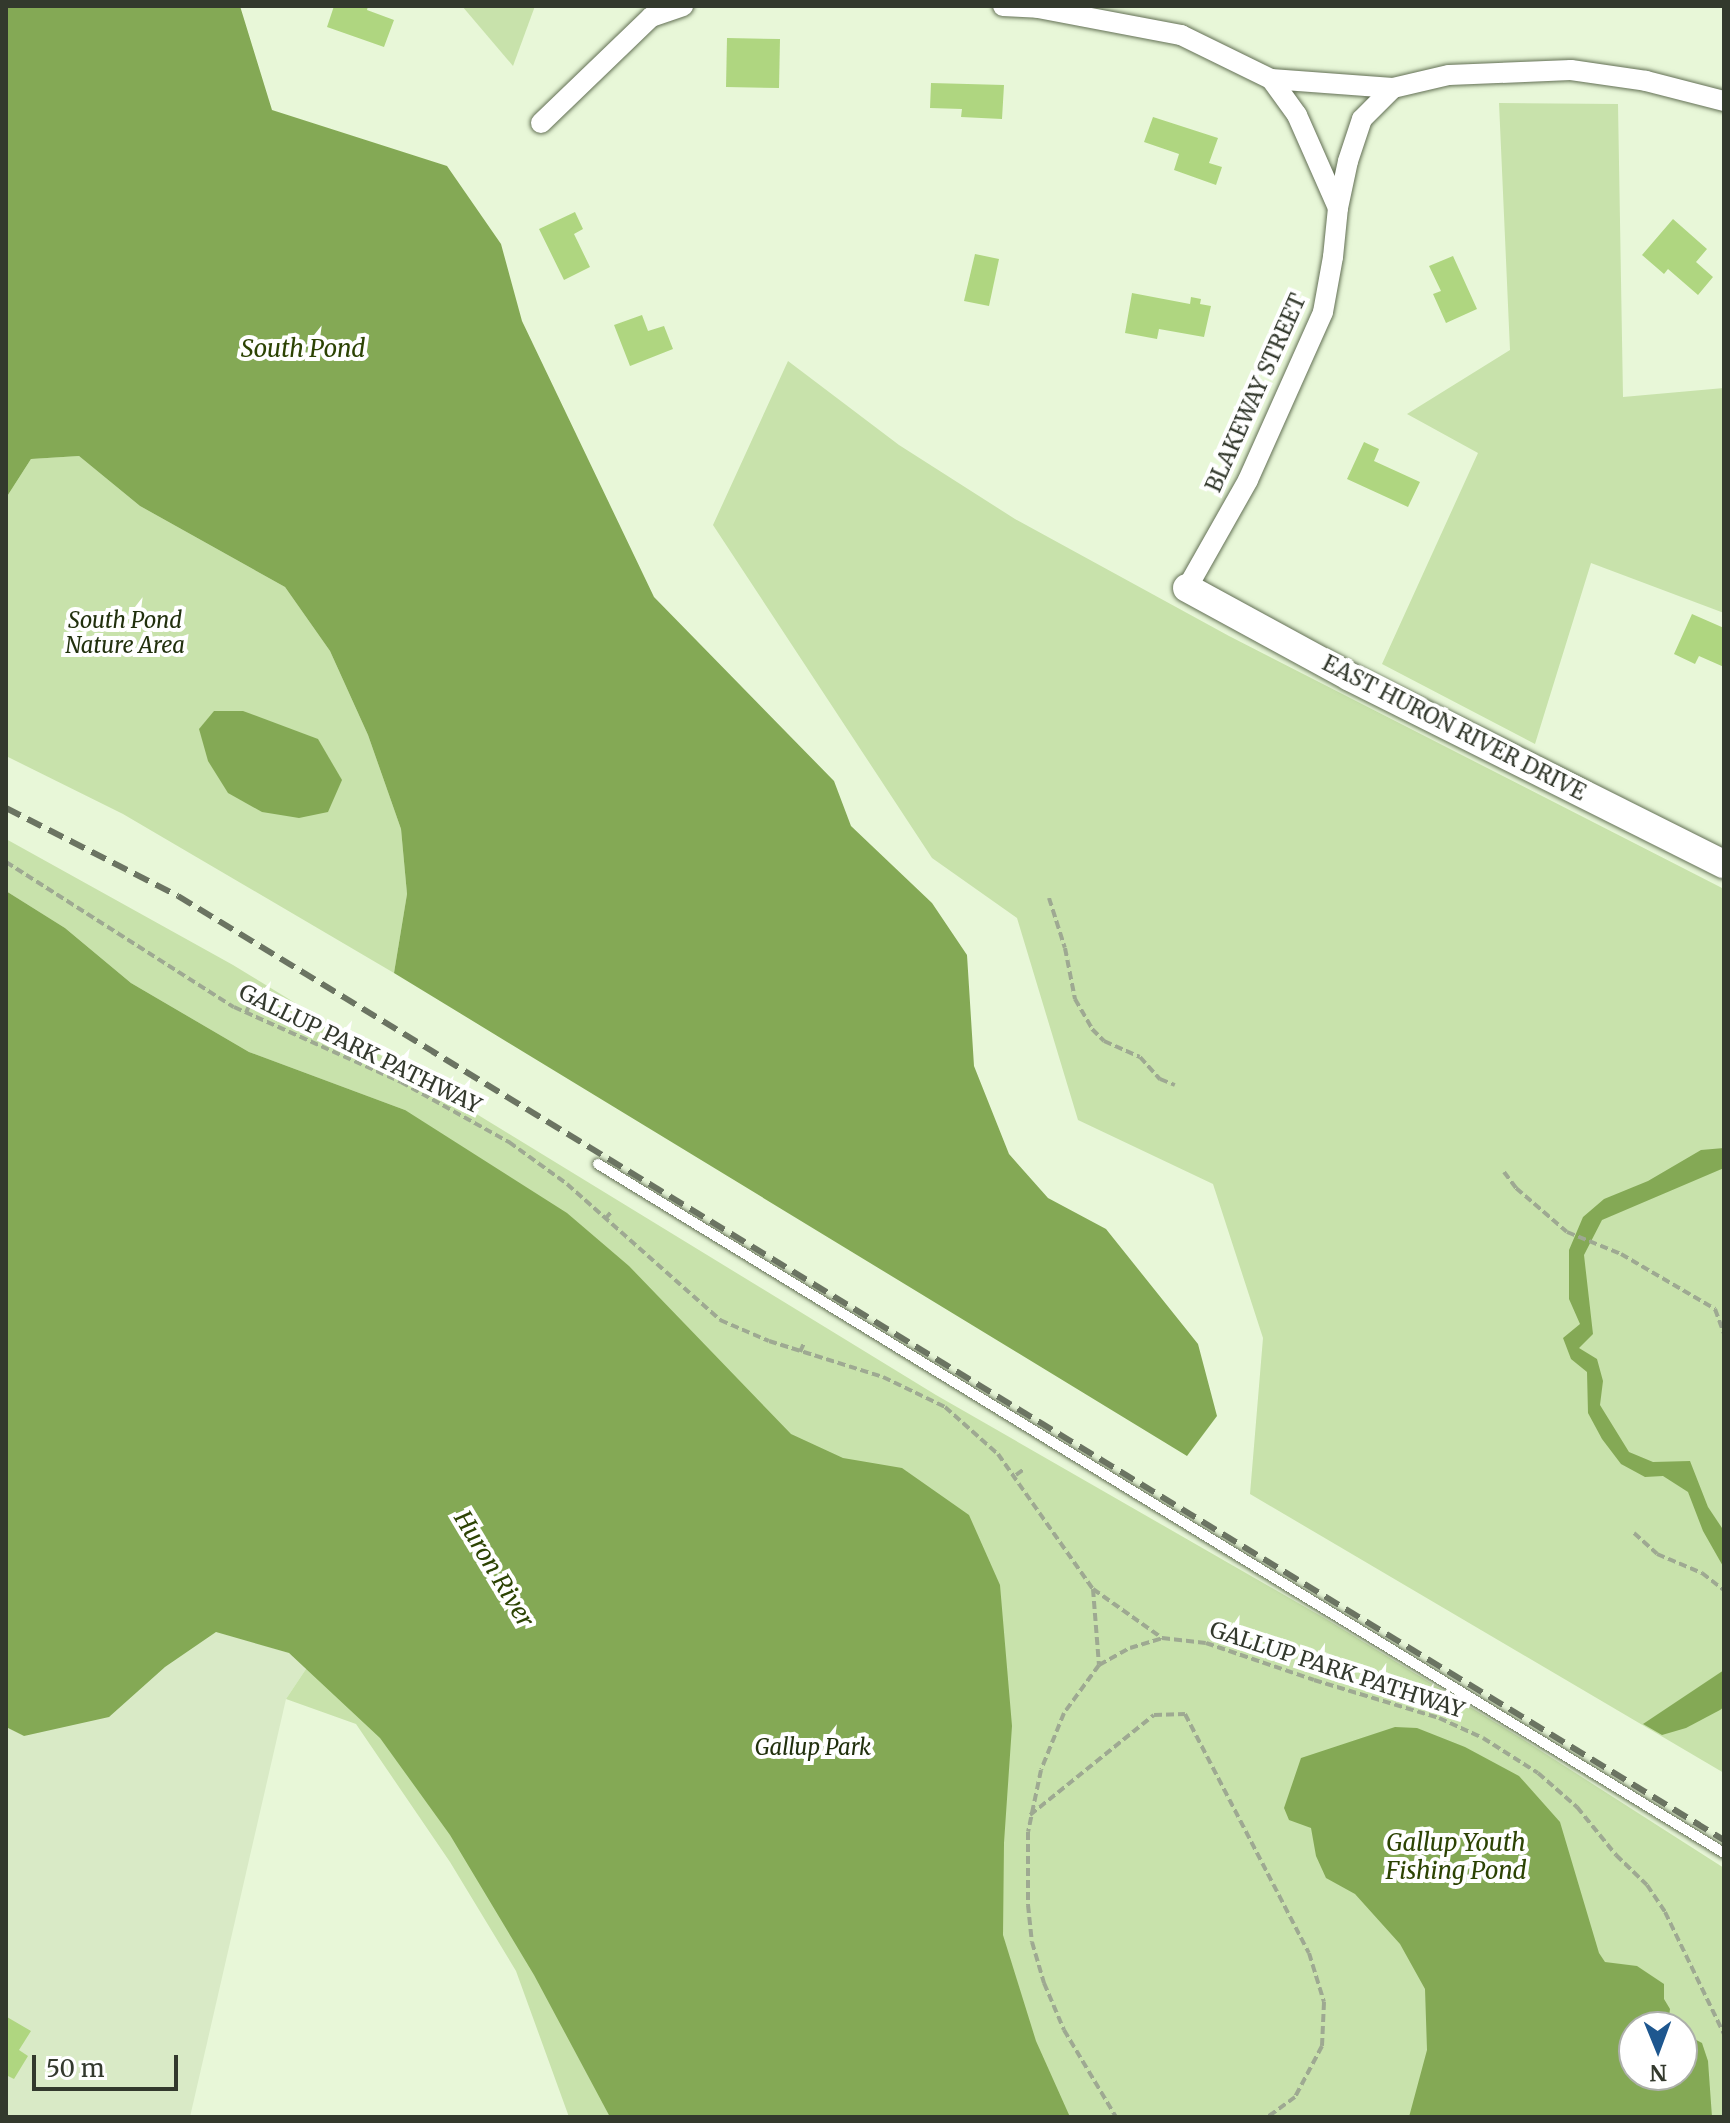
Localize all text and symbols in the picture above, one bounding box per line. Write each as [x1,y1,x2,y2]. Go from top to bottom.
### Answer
street label: BLAKEWAY STREET [1200,290,1312,496]
water label: South Pond [241,335,365,363]
park label: South Pond Nature Area [65,607,185,658]
street label: EAST HURON RIVER DRIVE [1318,650,1590,806]
street label: GALLUP PARK PATHWAY [235,979,485,1119]
water label: Huron River [448,1506,540,1632]
street label: GALLUP PARK PATHWAY [1206,1616,1468,1724]
park label: Gallup Park [755,1735,871,1761]
water label: Gallup Youth Fishing Pond [1385,1829,1527,1885]
north arrow [1618,2011,1698,2091]
scale bar [36,2039,182,2089]
text: 50 m [46,2053,105,2084]
text: N [1649,2059,1667,2087]

